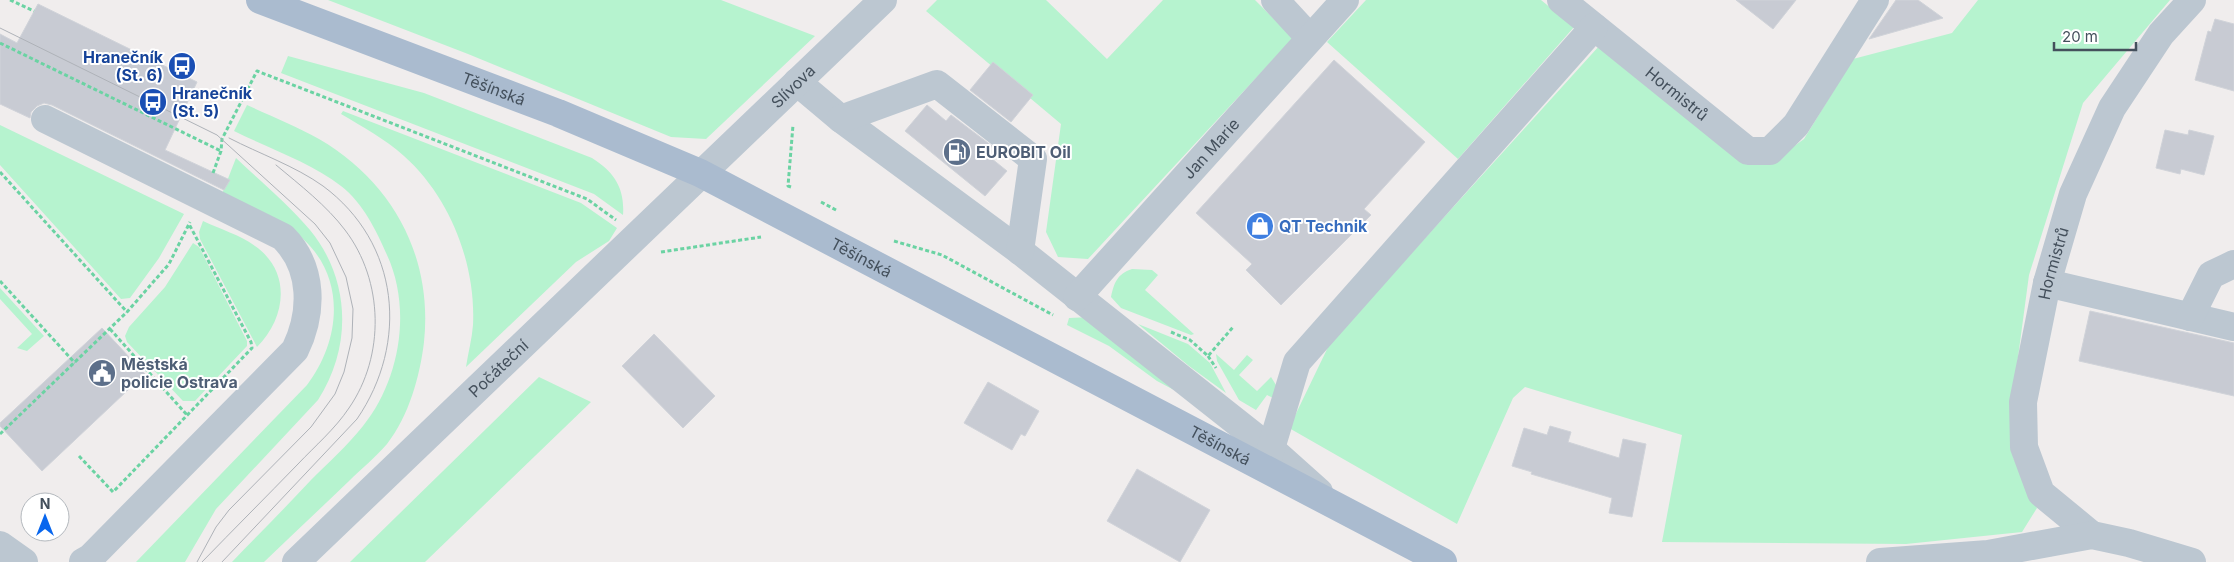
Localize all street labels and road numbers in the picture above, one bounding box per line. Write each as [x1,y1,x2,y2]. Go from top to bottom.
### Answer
street label: Slívova [767,60,819,112]
street label: Hormistrů [1642,62,1712,125]
street label: Těšínská [459,68,528,110]
street label: Jan Marie [1178,114,1244,183]
street label: Hormistrů [2034,225,2073,302]
street label: Těšínská [827,233,895,282]
street label: Počáteční [464,335,532,401]
street label: Těšínská [1186,421,1254,470]

